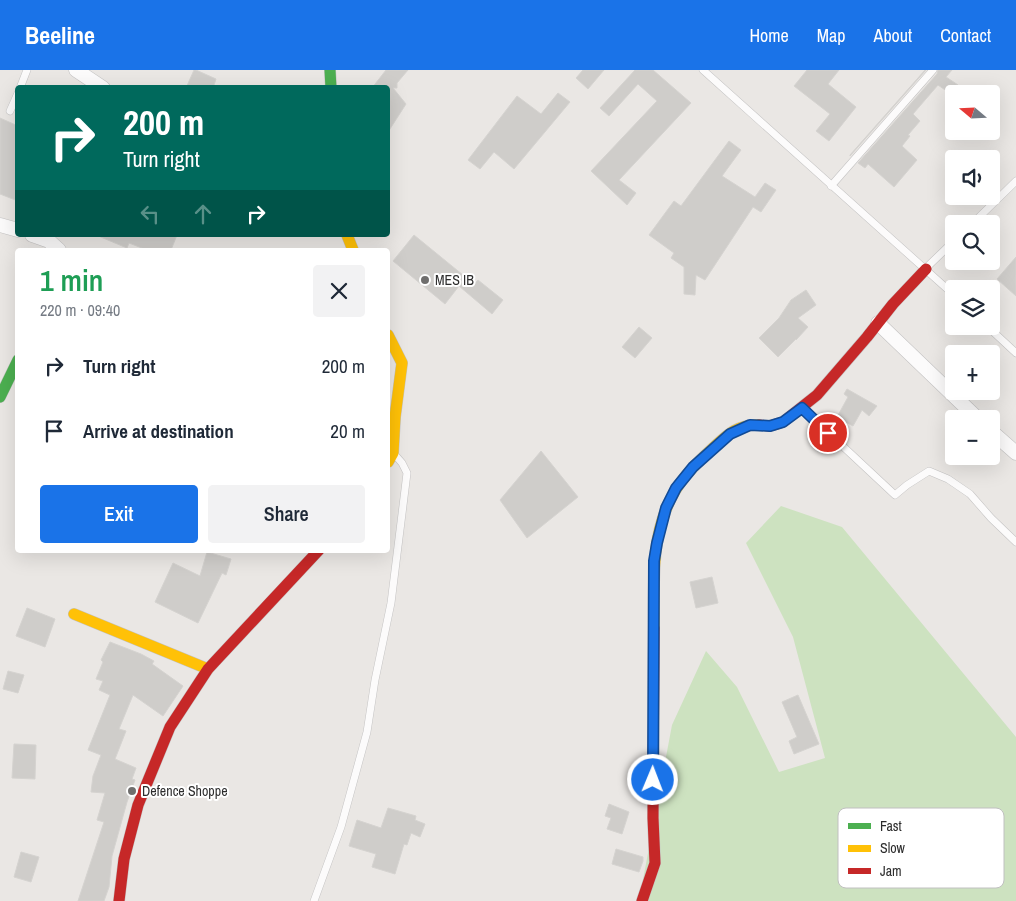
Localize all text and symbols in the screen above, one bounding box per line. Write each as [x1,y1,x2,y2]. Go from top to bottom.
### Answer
text: Beeline [25,19,95,51]
text: Home [749,23,789,48]
text: Map [817,23,846,48]
text: About [874,23,912,48]
text: Contact [940,23,991,48]
north arrow [945,85,1000,140]
map controls [945,85,1000,465]
text: 200 m [123,99,204,146]
icon: right [40,105,105,170]
text: Turn right [123,144,200,174]
button: sound [945,150,1000,205]
icon: left [136,200,164,228]
icon: ahead [189,200,217,228]
icon: right [242,200,270,228]
button: search [945,215,1000,270]
text: 1 min [40,260,103,300]
button: close [313,265,365,317]
place label: MES IB [435,271,474,289]
marker: MES IB [419,274,431,286]
button: layers [945,280,1000,335]
text: 220 m · 09:40 [40,299,120,321]
button: + [945,345,1000,400]
icon: right [40,352,68,380]
text: Turn right [83,353,155,379]
text: 200 m [322,353,365,379]
button: − [945,410,1000,465]
pin [807,412,849,454]
icon: arrive [40,417,68,445]
text: Arrive at destination [83,418,234,444]
text: 20 m [330,418,365,444]
icon: arrive [814,419,842,447]
button: Exit [40,485,198,543]
button: Share [208,485,365,543]
position arrow [626,753,678,805]
place label: Defence Shoppe [142,782,228,800]
marker: Defence Shoppe [126,785,138,797]
legend [838,808,1004,888]
text: Fast [880,817,902,835]
text: Slow [880,839,906,857]
text: Jam [880,862,902,880]

